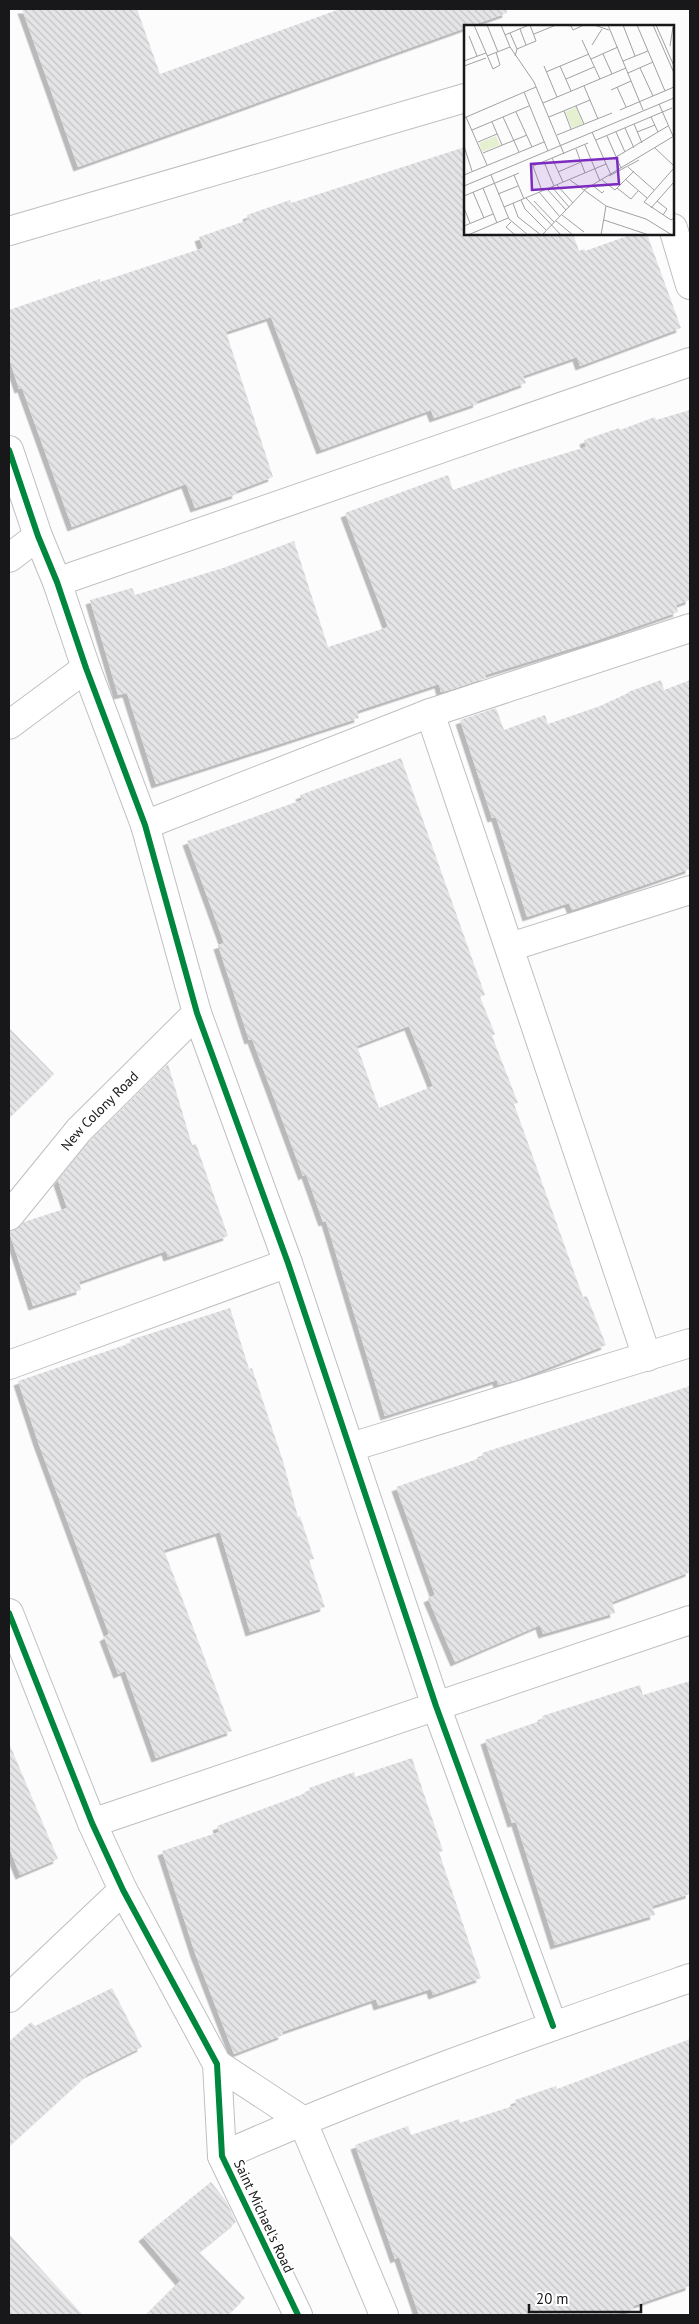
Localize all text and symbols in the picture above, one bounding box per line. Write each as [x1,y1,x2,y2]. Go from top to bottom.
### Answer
inset map [464,25,674,235]
street label: New Colony Road [57,1067,142,1154]
street label: Saint Michael's Road [230,2157,298,2275]
scale bar [529,2282,642,2314]
text: 20 m [536,2289,569,2308]

